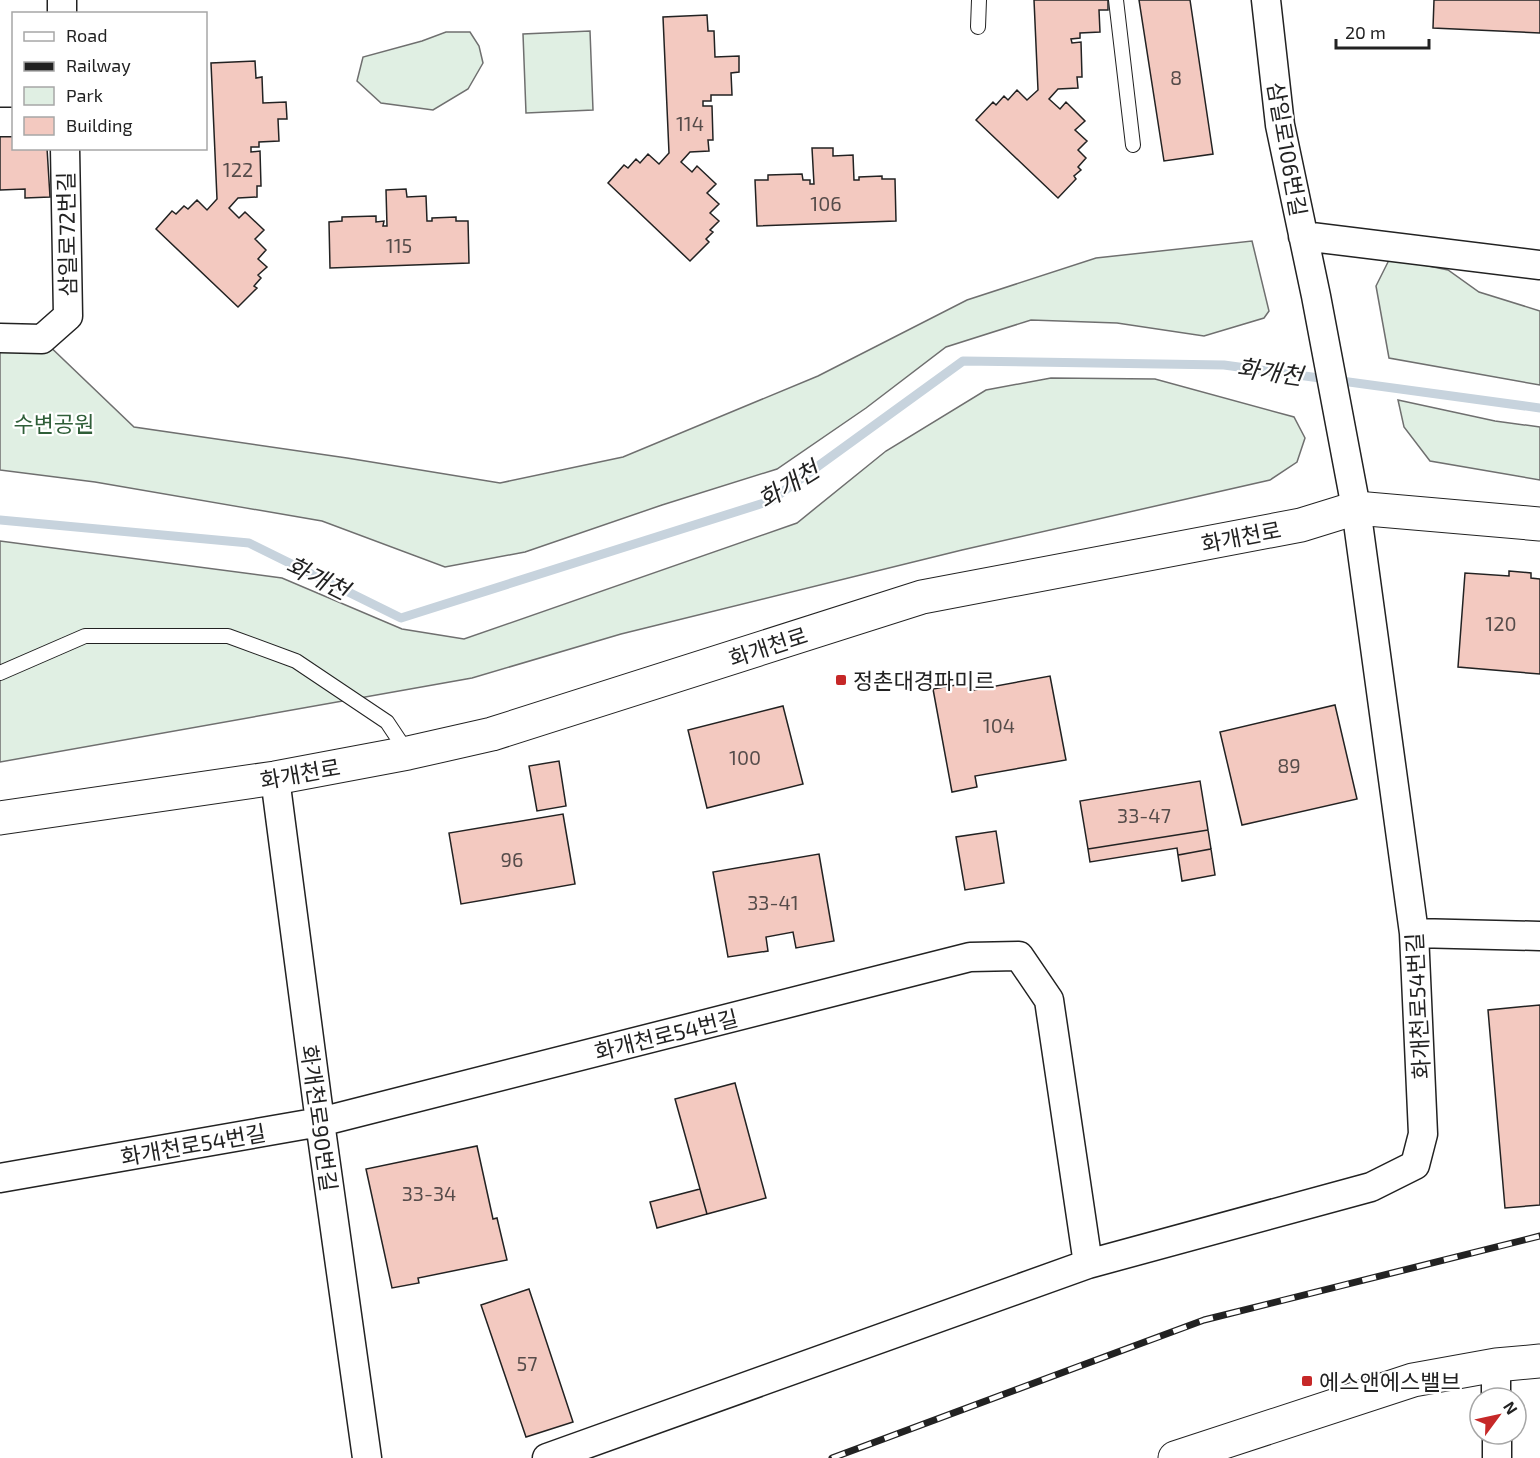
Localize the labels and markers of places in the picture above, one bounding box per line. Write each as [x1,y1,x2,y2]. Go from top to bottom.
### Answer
place label: 정촌대경파미르 [853,667,995,693]
marker: 정촌대경파미르 [834,673,848,687]
place label: 에스앤에스밸브 [1319,1368,1461,1394]
marker: 에스앤에스밸브 [1300,1374,1314,1388]

